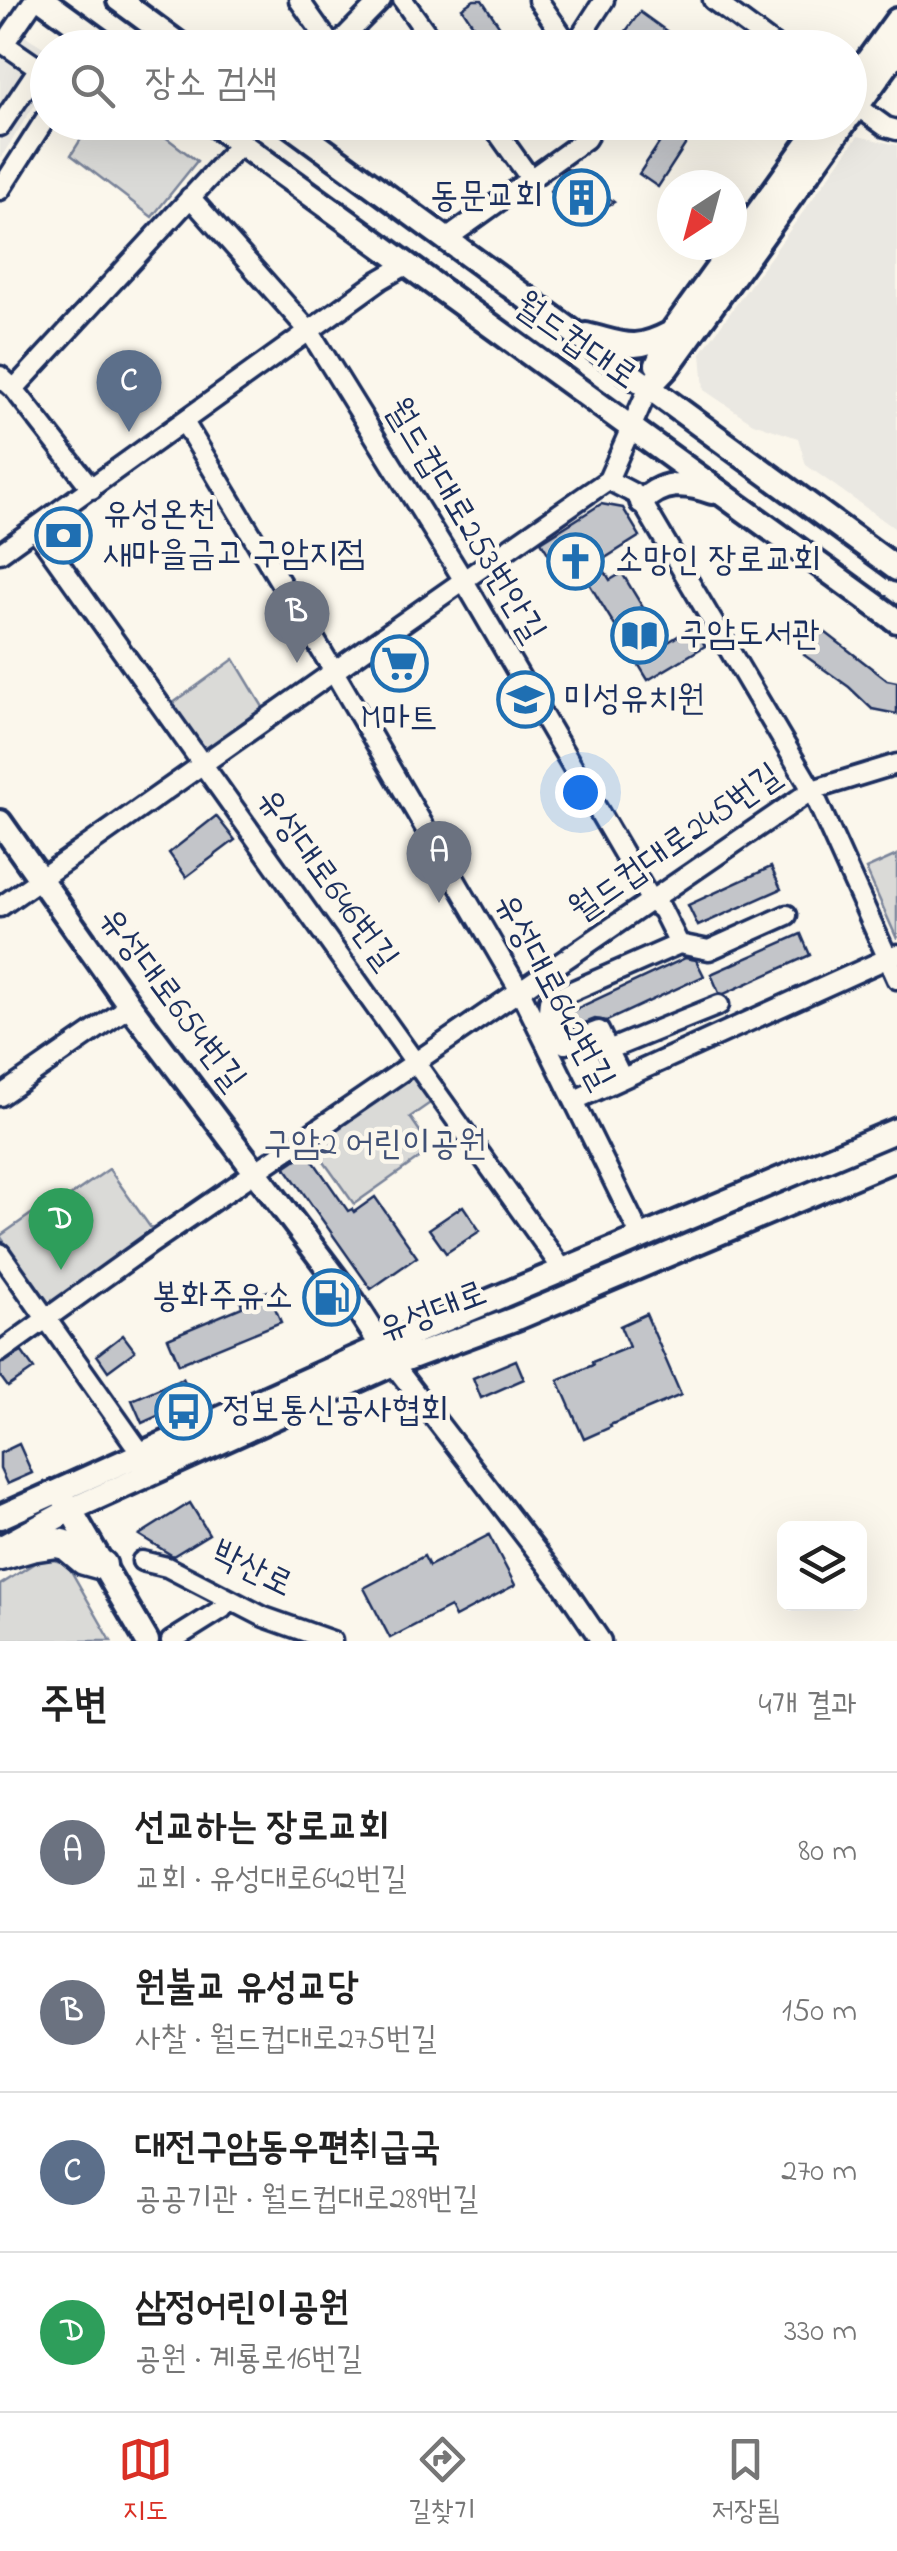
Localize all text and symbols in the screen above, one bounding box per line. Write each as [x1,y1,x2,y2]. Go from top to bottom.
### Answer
search box [30,30,867,140]
text: 장소 검색 [145,57,277,113]
icon: search [65,58,120,113]
building icon: 동문교회 [552,167,612,227]
north arrow [657,170,747,260]
place label: 동문교회 [430,172,543,223]
street label: 월드컵대로 [503,281,647,403]
pin: C [96,350,162,432]
street label: 월드컵대로253번안길 [371,389,557,653]
place label: 유성온천 새마을금고 구암지점 [103,490,365,581]
bank icon: 유성온천 새마을금고 구암지점 [34,505,94,565]
church icon: 소망인 장로교회 [546,531,606,591]
place label: 소망인 장로교회 [615,536,821,587]
pin: B [264,580,330,663]
library icon: 구암도서관 [610,605,670,665]
place label: 구암도서관 [679,610,820,661]
supermarket icon: M마트 [369,633,429,693]
school or university icon: 미성유치원 [495,670,555,730]
place label: 미성유치원 [564,675,705,726]
place label: M마트 [360,694,438,745]
street label: 월드컵대로245번길 [559,752,793,936]
your location [555,767,606,818]
street label: 유성대로646번길 [242,778,410,982]
pin: A [406,820,472,903]
street label: 유성대로642번길 [480,885,626,1099]
street label: 유성대로654번길 [85,897,257,1103]
park label: 구암2 어린이공원 [263,1120,487,1171]
pin: D [28,1188,94,1270]
fuel station icon: 봉화주유소 [302,1267,362,1327]
street label: 유성대로 [371,1269,495,1357]
place label: 봉화주유소 [152,1272,293,1323]
bus stop icon: 정보통신공사협회 [154,1381,214,1441]
place label: 정보통신공사협회 [223,1386,448,1437]
map controls [777,1521,867,1611]
button: layers [777,1521,867,1611]
street label: 박산로 [203,1529,301,1611]
text: 주변 [40,1676,108,1737]
text: 4개 결과 [759,1683,857,1730]
text: 선교하는 장로교회 [135,1801,389,1857]
text: A [63,1829,82,1876]
text: 80 m [798,1829,857,1876]
text: 교회 · 유성대로642번길 [135,1857,407,1904]
text: 원불교 유성교당 [135,1961,359,2017]
text: B [62,1989,83,2036]
text: 150 m [782,1989,857,2036]
text: 사찰 · 월드컵대로275번길 [135,2017,437,2064]
text: 대전구암동우편취급국 [135,2121,441,2177]
text: C [64,2149,81,2196]
text: 270 m [781,2149,857,2196]
text: 공공기관 · 월드컵대로289번길 [135,2177,479,2224]
text: 삼정어린이공원 [135,2281,349,2337]
text: D [61,2309,84,2356]
text: 330 m [784,2309,857,2356]
text: 공원 · 계룡로16번길 [135,2337,362,2384]
tab: 지도 [118,2432,173,2533]
tab: 길찾기 [408,2432,476,2533]
tab: 저장됨 [712,2432,779,2533]

